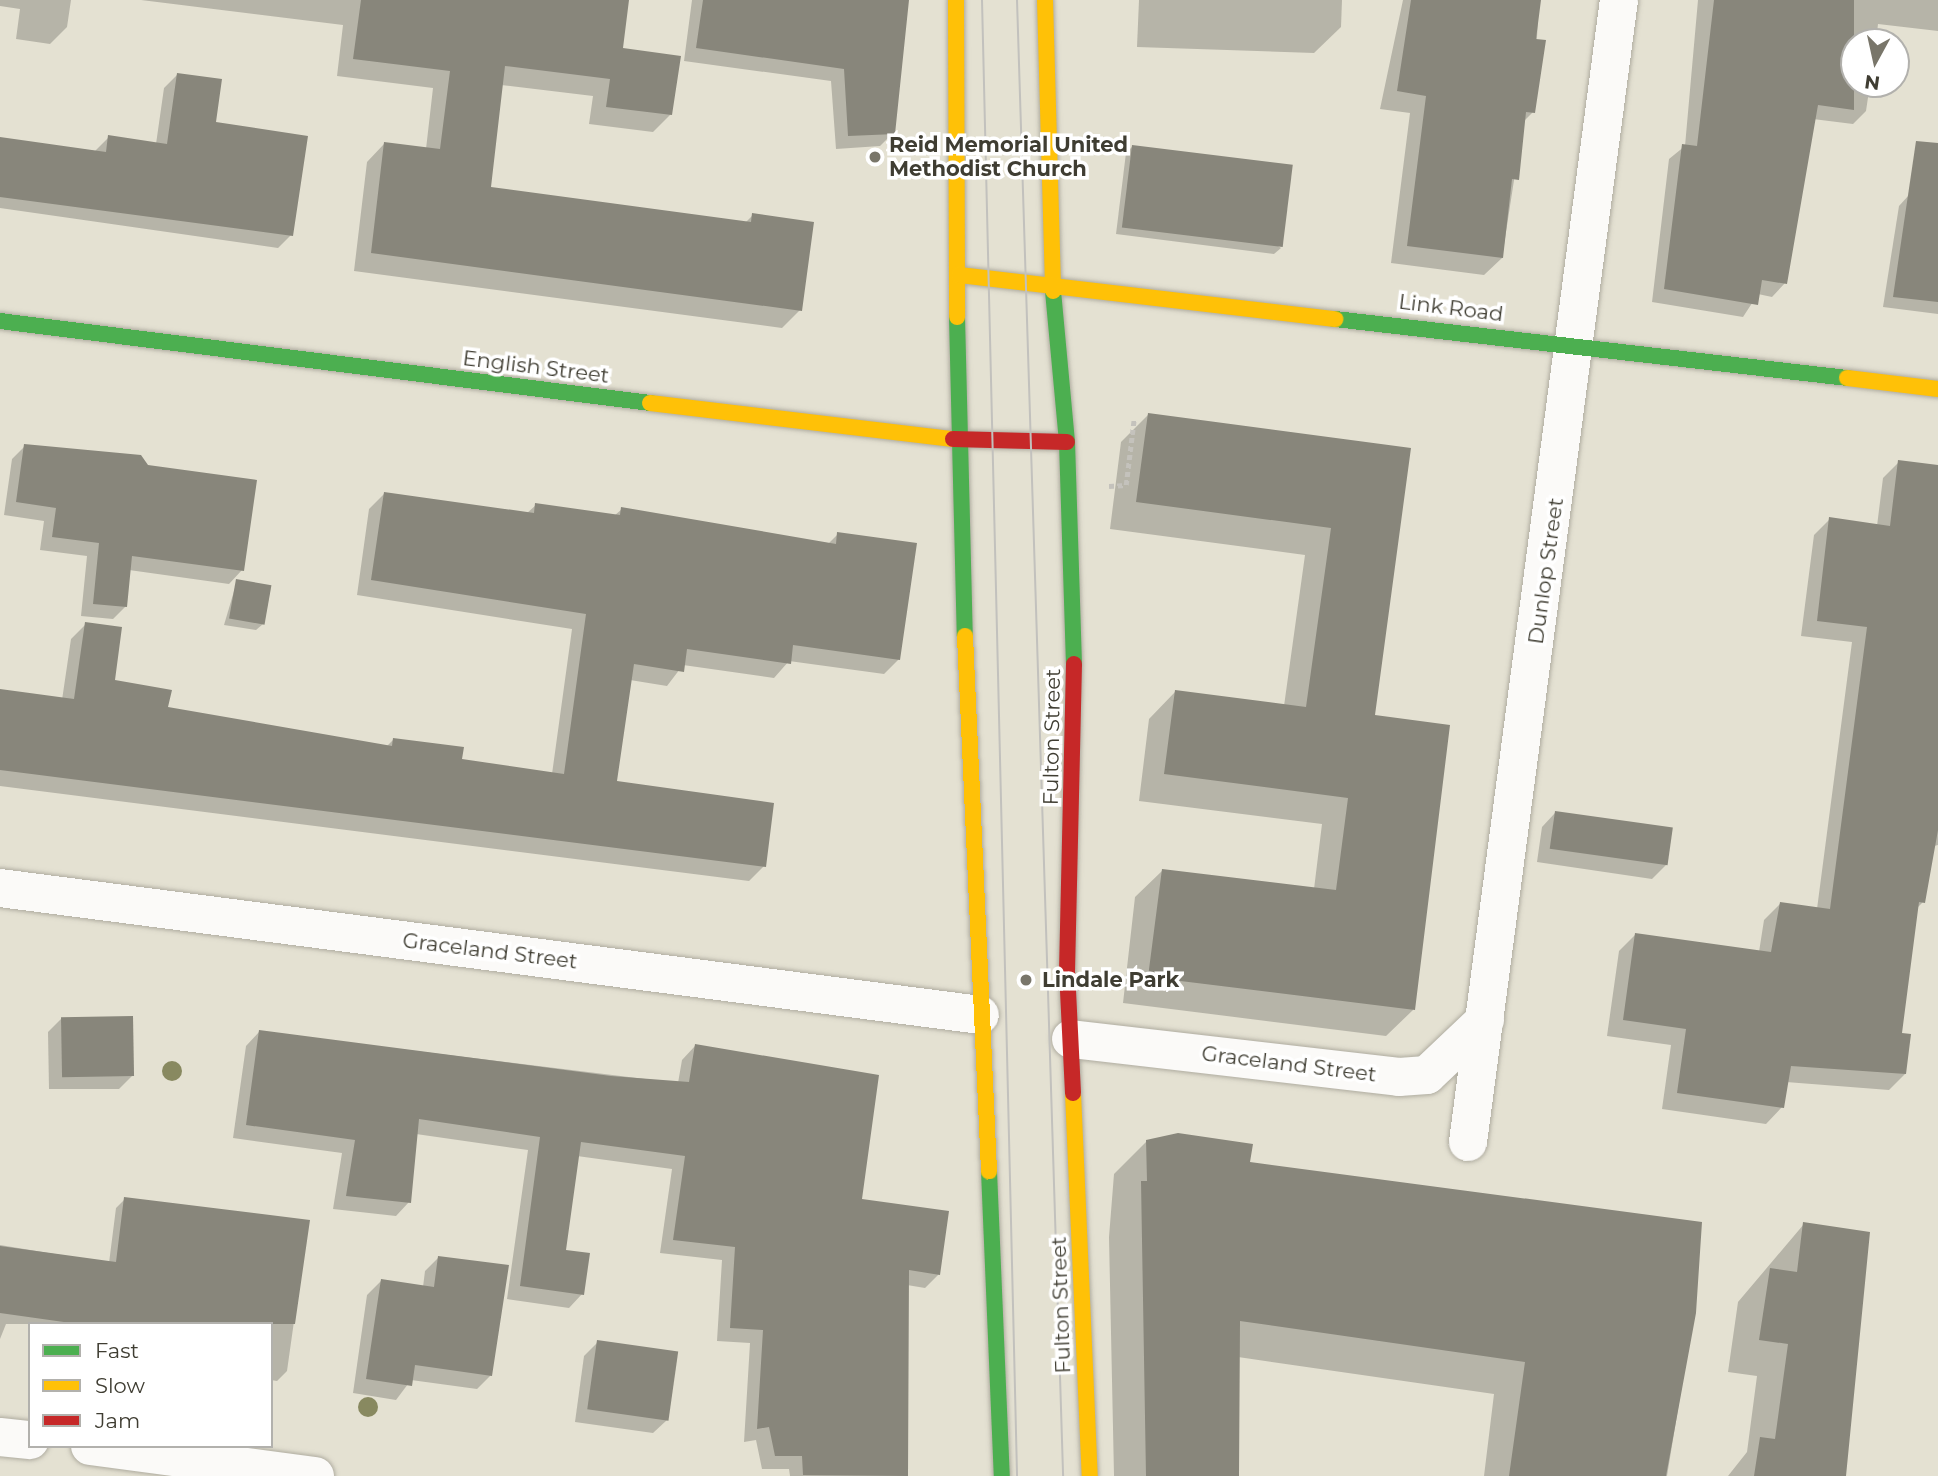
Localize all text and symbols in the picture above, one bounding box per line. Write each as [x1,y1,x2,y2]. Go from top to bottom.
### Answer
north arrow [1840,28,1910,98]
text: N [1863,70,1881,95]
place label: Reid Memorial United Methodist Church [889,132,1128,182]
marker: Reid Memorial United Methodist Church [867,149,883,165]
street label: Link Road [1397,289,1505,327]
street label: English Street [461,346,611,388]
street label: Dunlop Street [1523,496,1569,646]
street label: Fulton Street [1038,668,1066,806]
street label: Graceland Street [401,928,579,974]
place label: Lindale Park [1042,967,1179,993]
marker: Lindale Park [1016,970,1036,990]
street label: Graceland Street [1200,1041,1378,1087]
street label: Fulton Street [1046,1236,1076,1374]
legend [28,1322,273,1448]
text: Fast [95,1338,139,1363]
text: Slow [95,1373,145,1398]
text: Jam [95,1408,140,1433]

